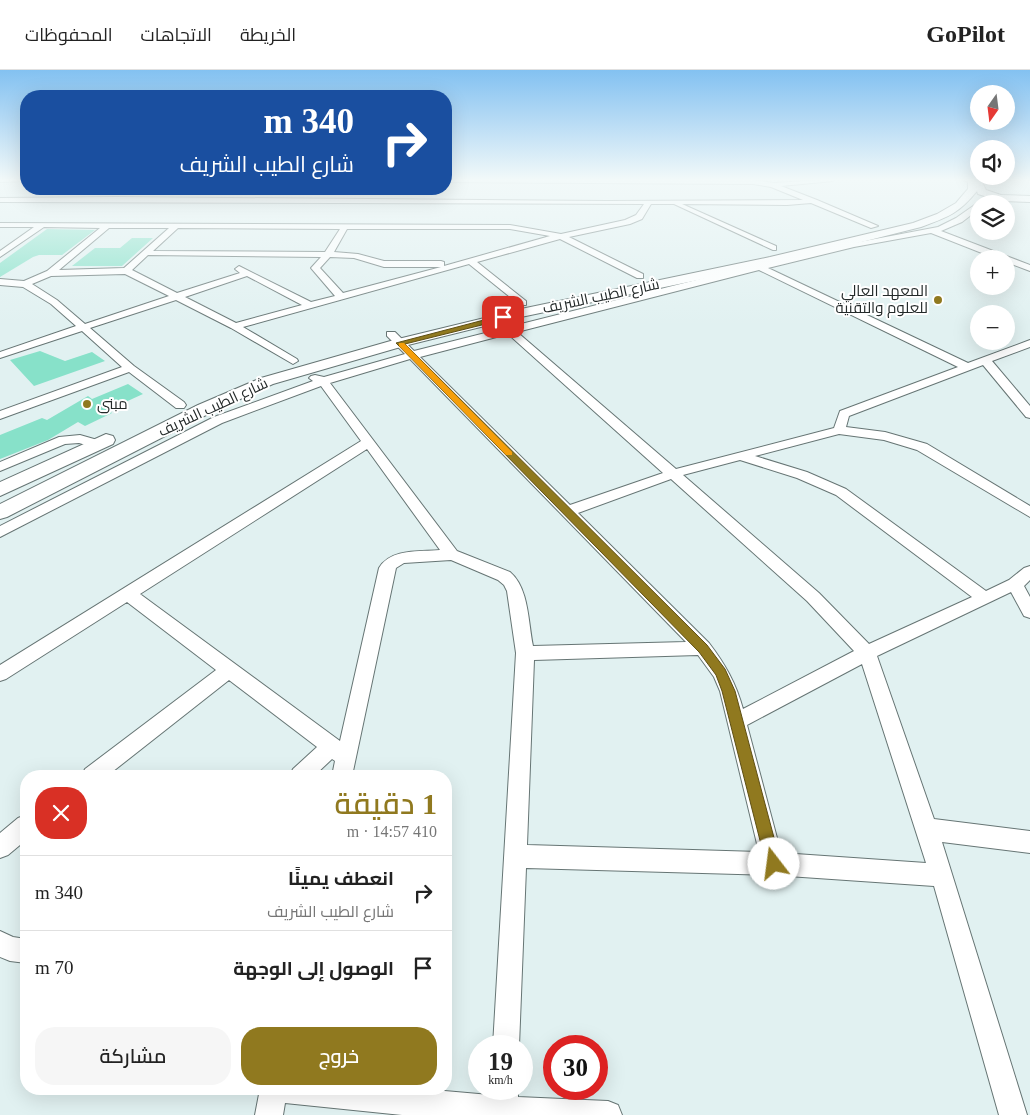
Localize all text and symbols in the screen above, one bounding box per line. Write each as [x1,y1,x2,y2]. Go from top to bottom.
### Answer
text: GoPilot [926,21,1005,47]
text: المحفوظات [25,25,113,45]
text: الاتجاهات [141,25,212,45]
text: الخريطة [240,25,296,45]
north arrow [970,85,1015,130]
map controls [970,85,1015,350]
text: 340 m [264,102,354,141]
icon: right [372,110,437,175]
button: sound [970,140,1015,185]
text: شارع الطيب الشريف [180,152,354,177]
button: layers [970,195,1015,240]
button: + [970,250,1015,295]
street label: شارع الطيب الشريف [541,276,661,319]
place label: المعهد العالي للعلوم والتقنية [835,283,928,318]
marker: المعهد العالي للعلوم والتقنية [932,294,944,306]
pin [482,296,524,338]
icon: arrive [489,303,517,331]
button: − [970,305,1015,350]
street label: شارع الطيب الشريف [156,375,272,442]
place label: مبنى [97,396,128,414]
marker: مبنى [81,398,93,410]
button: close [35,787,87,839]
text: 1 دقيقة [335,787,437,820]
text: 410 m · 14:57 [347,823,437,840]
position arrow [747,837,799,889]
text: انعطف يمينًا [288,868,394,889]
icon: right [409,879,437,907]
text: 340 m [35,882,83,903]
text: شارع الطيب الشريف [267,903,394,920]
icon: arrive [409,954,437,982]
text: 70 m [35,957,74,978]
text: الوصول إلى الوجهة [233,958,394,979]
button: مشاركة [35,1027,231,1085]
button: خروج [241,1027,437,1085]
speed limit sign: 30 [543,1035,608,1100]
text: 19 [488,1048,513,1075]
text: km/h [488,1073,513,1087]

